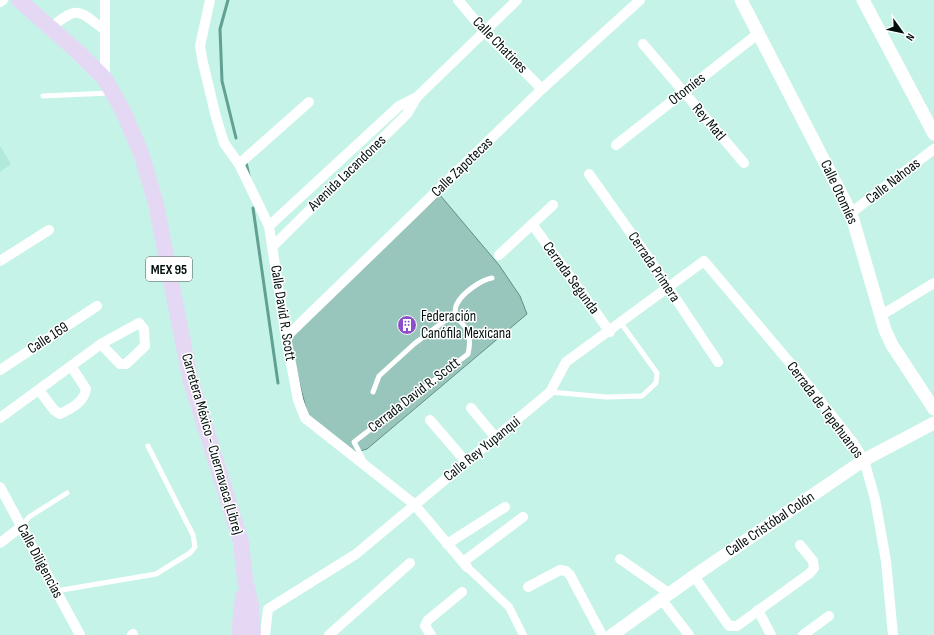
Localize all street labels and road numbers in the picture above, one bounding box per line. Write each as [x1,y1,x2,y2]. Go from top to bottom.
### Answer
street label: Calle Chatines [468,13,532,77]
street label: Otomíes [665,69,709,109]
street label: Rey Matl [688,99,730,145]
street label: Avenida Lacandones [303,131,390,216]
street label: Calle Zapotecas [427,133,497,201]
street label: Calle Nahoas [862,154,924,208]
street label: Calle Otomíes [816,157,862,227]
street label: Cerrada Primera [624,228,685,306]
street label: Cerrada Segunda [538,238,604,318]
road number: MEX 95 [146,257,192,281]
street label: Calle David R. Scott [266,264,300,363]
street label: Calle 169 [24,318,72,358]
street label: Carretera México - Cuernavaca (Libre) [177,351,247,537]
street label: Cerrada David R. Scott [364,353,464,437]
street label: Cerrada de Tepehuanos [782,358,868,462]
street label: Calle Rey Yupanqui [440,412,524,486]
street label: Calle Cristóbal Colón [722,487,818,561]
street label: Calle Diligencias [13,521,67,601]

